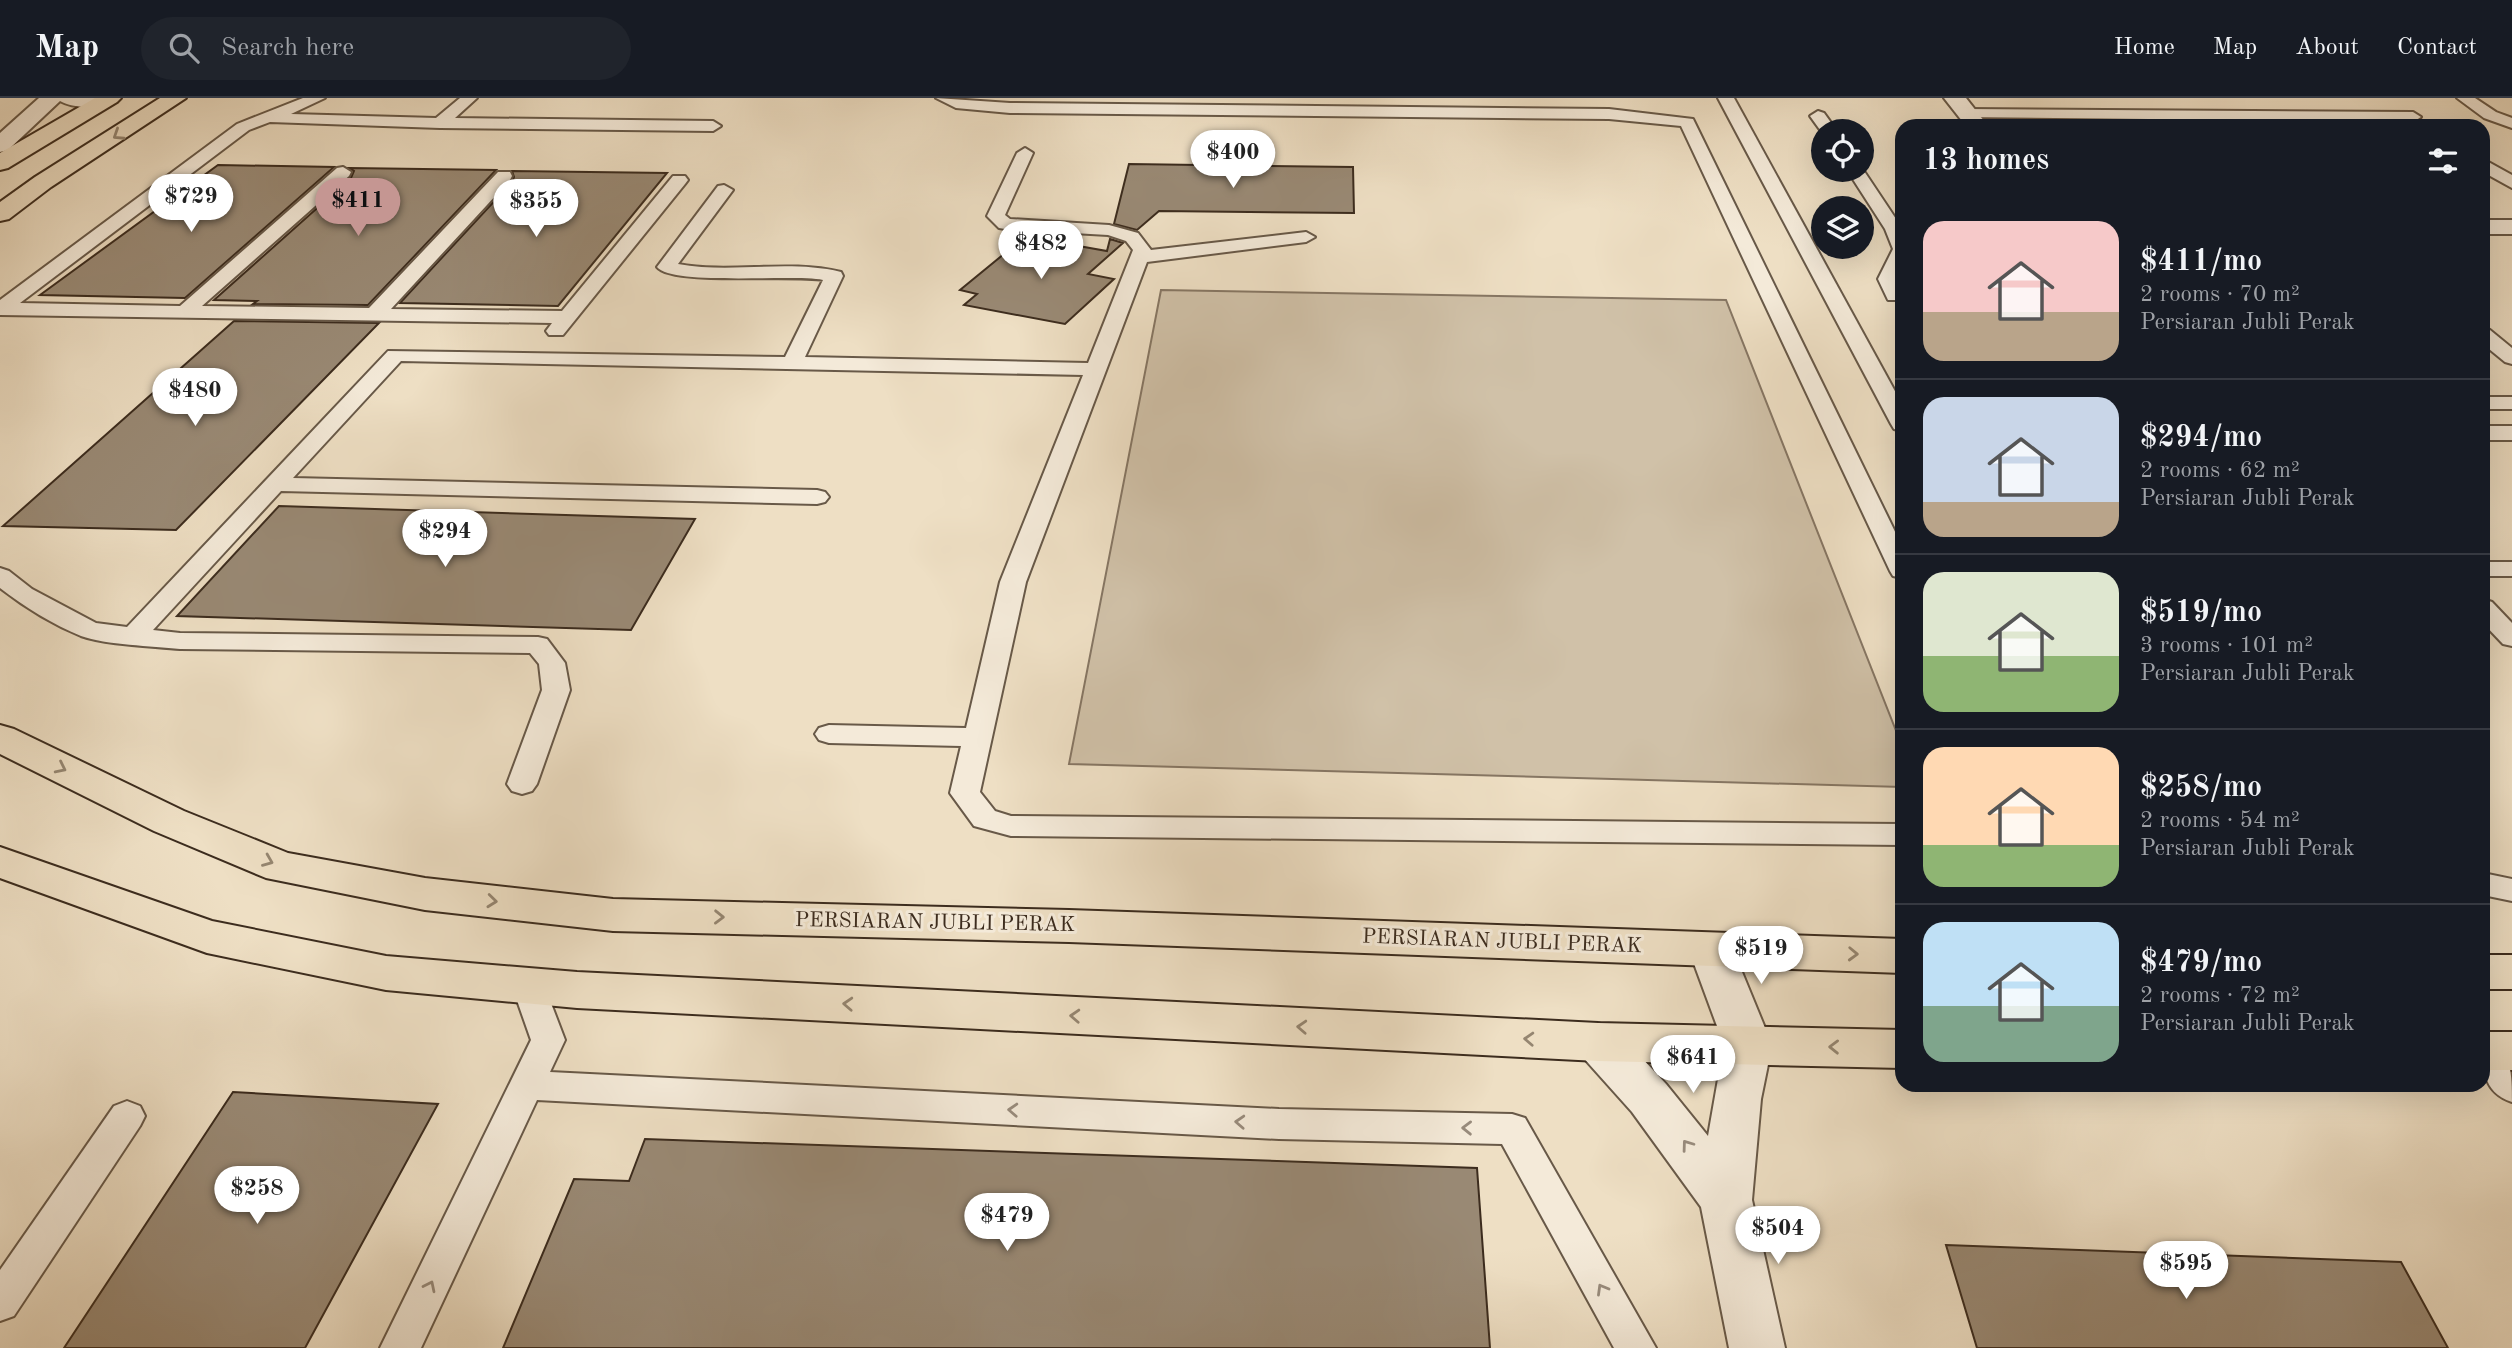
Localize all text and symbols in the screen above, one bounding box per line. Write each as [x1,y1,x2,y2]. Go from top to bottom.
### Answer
search box [141,17,631,80]
icon: search [165,29,203,67]
text: Map [35,32,99,65]
text: Search here [221,35,354,61]
text: Home [2114,36,2175,60]
text: Map [2213,36,2257,60]
text: About [2295,36,2359,60]
text: Contact [2397,36,2477,60]
map controls [1811,119,1874,259]
button: locate [1811,119,1874,182]
one-way arrow [113,127,126,140]
pin: $400 [1192,130,1274,190]
text: $400 [1206,141,1260,164]
icon: filters [2424,142,2462,180]
text: 13 homes [1923,146,2049,176]
pin: $729 [150,174,232,234]
pin: $411 [317,178,399,238]
pin: $355 [495,180,577,239]
text: $729 [164,185,218,208]
text: $411 [331,189,385,212]
text: $355 [509,190,563,213]
button: layers [1811,196,1874,259]
pin: $482 [1000,222,1082,281]
text: $482 [1014,232,1068,255]
text: $411/mo [2140,247,2262,277]
icon: home [1979,249,2063,333]
text: 2 rooms · 70 m² [2140,283,2300,306]
text: Persiaran Jubli Perak [2140,311,2355,334]
pin: $480 [154,368,236,428]
text: $480 [168,379,222,402]
text: $294/mo [2140,423,2262,453]
icon: home [1979,425,2063,509]
text: 2 rooms · 62 m² [2140,459,2300,482]
text: Persiaran Jubli Perak [2140,487,2355,510]
pin: $294 [404,510,486,569]
text: $294 [418,520,472,543]
text: $519/mo [2140,598,2262,628]
icon: home [1979,600,2063,684]
text: 3 rooms · 101 m² [2140,634,2313,657]
text: Persiaran Jubli Perak [2140,662,2355,685]
one-way arrow [54,759,66,773]
text: $258/mo [2140,773,2262,803]
icon: home [1979,775,2063,859]
text: 2 rooms · 54 m² [2140,809,2300,832]
text: Persiaran Jubli Perak [2140,837,2355,860]
one-way arrow [262,853,274,867]
one-way arrow [486,894,498,909]
one-way arrow [713,910,724,925]
street label: PERSIARAN JUBLI PERAK [795,910,1075,936]
pin: $519 [1720,926,1802,986]
street label: PERSIARAN JUBLI PERAK [1362,927,1642,957]
text: $519 [1734,937,1788,960]
one-way arrow [1848,947,1859,962]
text: $479/mo [2140,948,2262,978]
icon: home [1979,950,2063,1034]
text: 2 rooms · 72 m² [2140,984,2300,1007]
one-way arrow [842,997,853,1012]
one-way arrow [1069,1008,1080,1023]
text: Persiaran Jubli Perak [2140,1012,2355,1035]
one-way arrow [1296,1020,1307,1035]
one-way arrow [1524,1031,1535,1046]
pin: $641 [1652,1035,1734,1095]
one-way arrow [1828,1039,1839,1055]
text: $641 [1666,1046,1720,1069]
one-way arrow [1007,1103,1018,1118]
one-way arrow [1234,1114,1245,1129]
one-way arrow [1462,1121,1473,1136]
one-way arrow [1682,1140,1695,1152]
pin: $258 [216,1166,298,1226]
text: $258 [230,1177,284,1200]
pin: $479 [966,1194,1048,1253]
text: $479 [980,1204,1034,1227]
pin: $504 [1737,1206,1819,1266]
text: $504 [1751,1217,1805,1240]
pin: $595 [2145,1242,2227,1301]
text: $595 [2159,1252,2213,1275]
one-way arrow [421,1281,435,1294]
one-way arrow [1597,1283,1610,1296]

